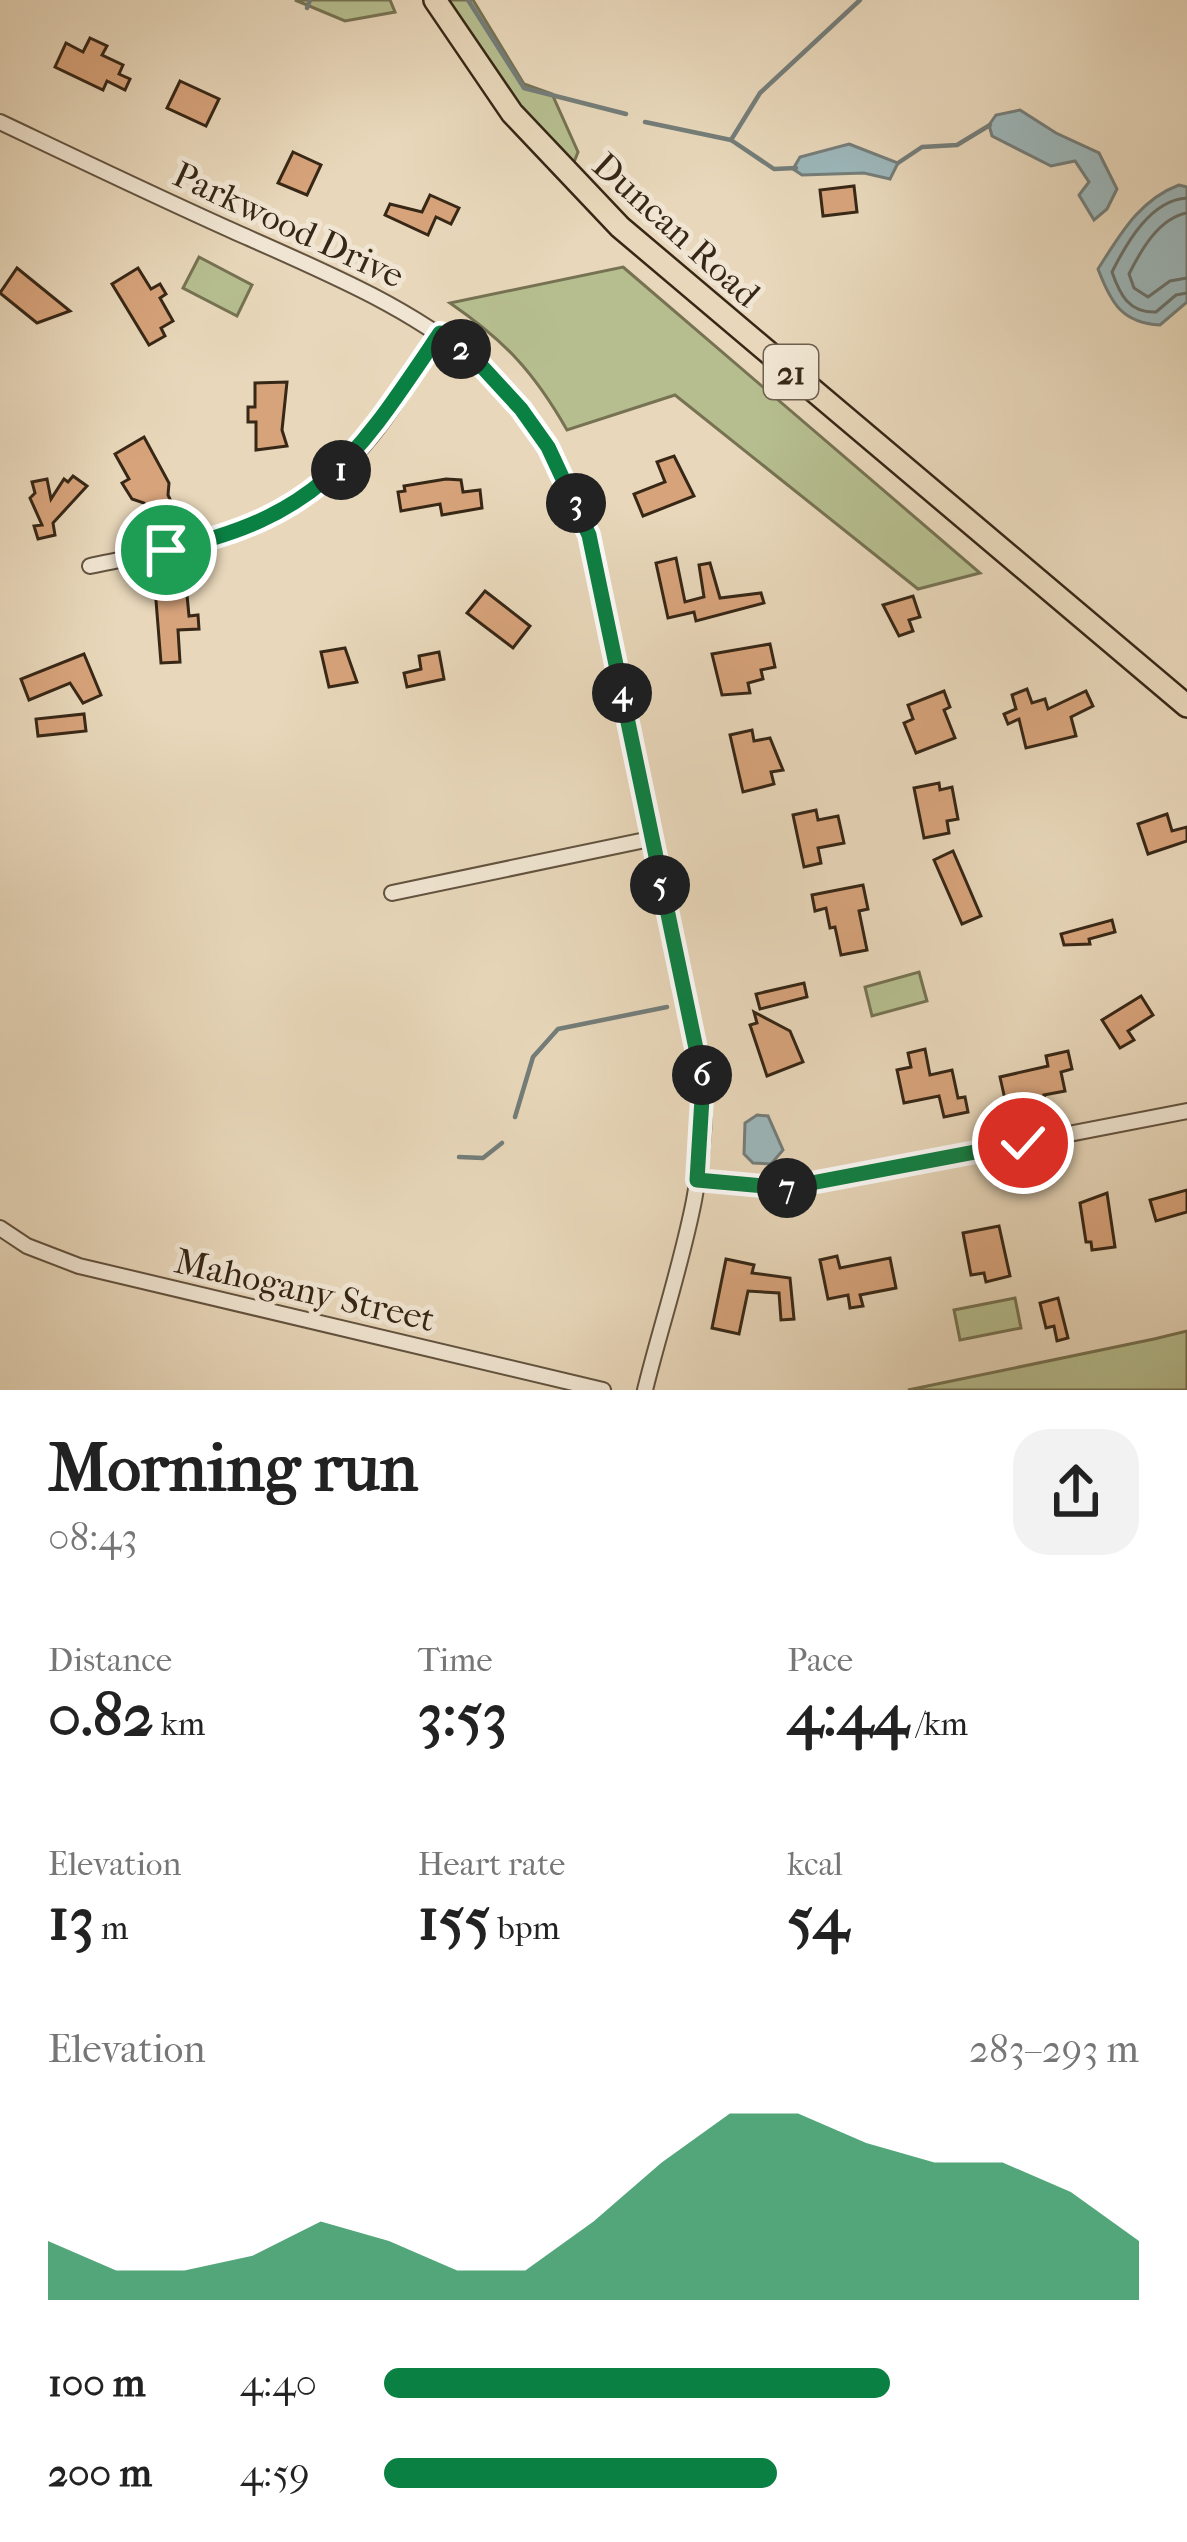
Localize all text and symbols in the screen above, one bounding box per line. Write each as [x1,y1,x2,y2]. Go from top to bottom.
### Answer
street label: Duncan Road [584,144,769,316]
street label: Parkwood Drive [167,153,410,297]
pin: 2 [431,319,491,379]
text: 2 [453,329,469,368]
road number: 21 [764,345,818,399]
pin: 1 [311,440,371,500]
text: 1 [335,450,347,489]
pin: 3 [546,473,606,533]
text: 3 [569,483,583,522]
pin [115,499,217,601]
icon: arrive [133,517,199,583]
pin: 4 [592,663,652,723]
text: 4 [612,673,632,712]
pin: 5 [630,855,690,915]
text: 5 [653,865,667,904]
pin: 6 [672,1045,732,1105]
text: 6 [693,1055,711,1094]
pin [972,1092,1074,1194]
icon: check [990,1110,1056,1176]
pin: 7 [757,1158,817,1218]
text: 7 [779,1168,795,1207]
street label: Mahogany Street [171,1240,439,1340]
button: share [1013,1429,1139,1555]
text: Morning run [48,1430,418,1507]
text: 08:43 [48,1514,138,1560]
text: Distance [48,1641,172,1680]
text: Time [418,1641,493,1680]
text: Pace [787,1641,853,1680]
text: 0.82 [48,1680,154,1751]
text: 3:53 [418,1680,507,1751]
text: 4:44 [787,1680,908,1751]
text: km [154,1705,205,1744]
text: /km [908,1705,968,1744]
text: Elevation [48,1845,181,1884]
text: Heart rate [418,1845,565,1884]
text: kcal [787,1845,843,1884]
text: 13 [48,1884,94,1955]
text: 155 [418,1884,490,1955]
text: 54 [787,1884,849,1955]
text: m [94,1909,129,1948]
text: bpm [490,1909,560,1948]
text: Elevation [48,2026,206,2072]
text: 283–293 m [969,2026,1139,2072]
text: 100 m [48,2360,146,2406]
text: 4:40 [240,2360,317,2406]
text: 200 m [48,2450,152,2496]
text: 4:59 [240,2450,310,2496]

